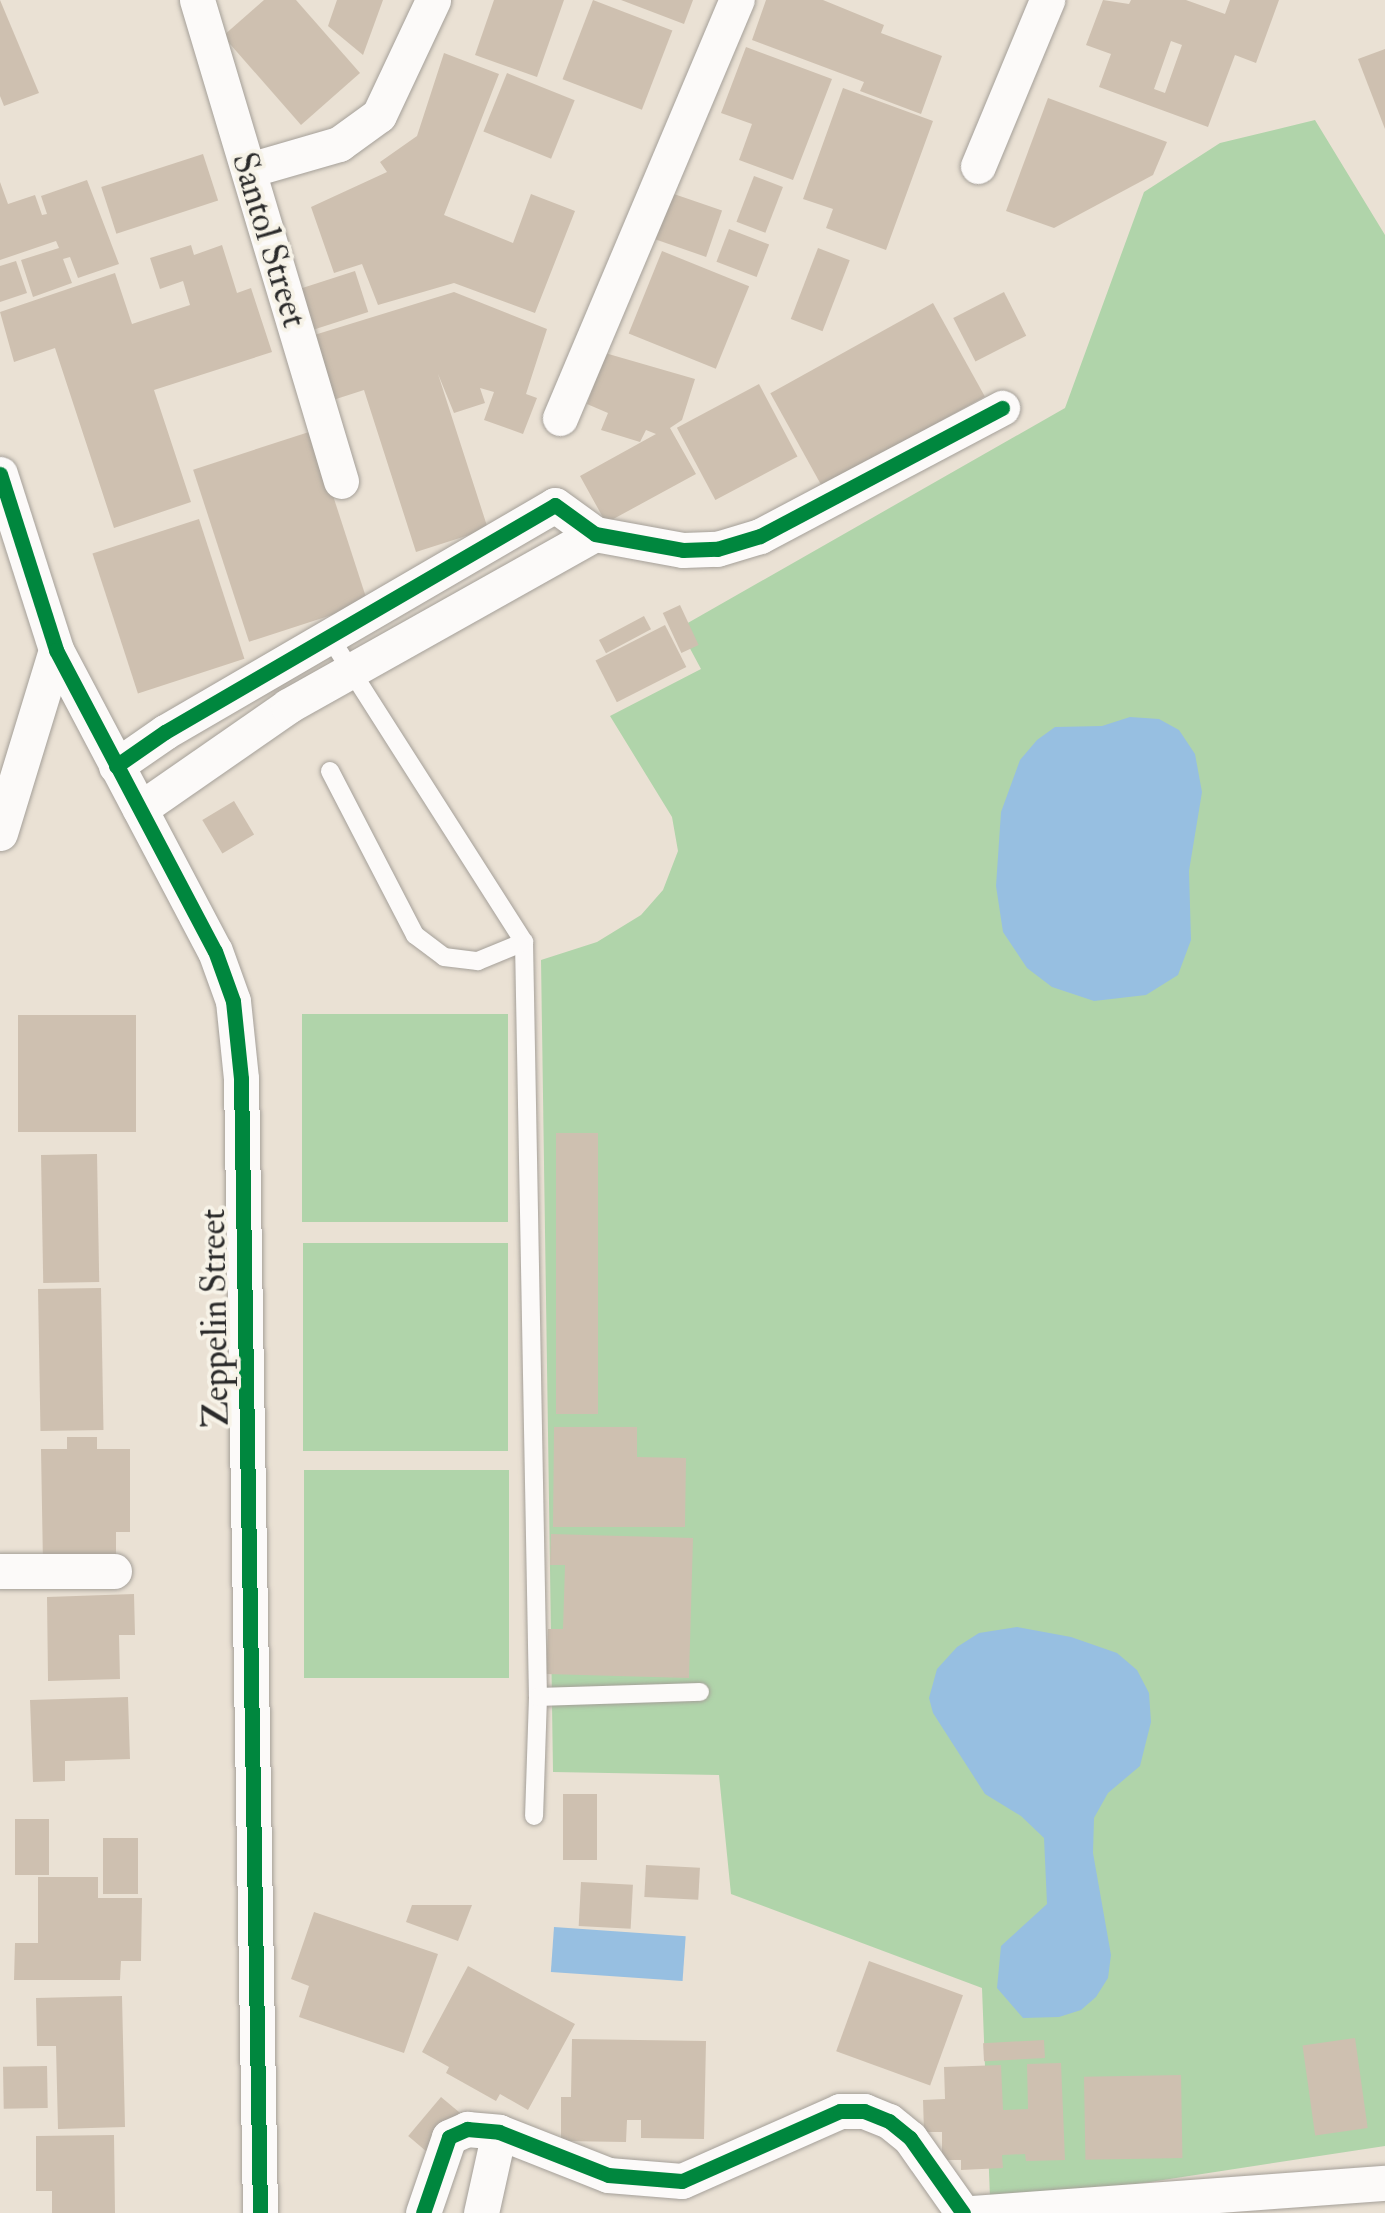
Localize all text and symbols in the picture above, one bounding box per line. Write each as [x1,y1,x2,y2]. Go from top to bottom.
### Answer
street label: Santol Street [223,148,315,332]
street label: Zeppelin Street [192,1208,238,1428]

